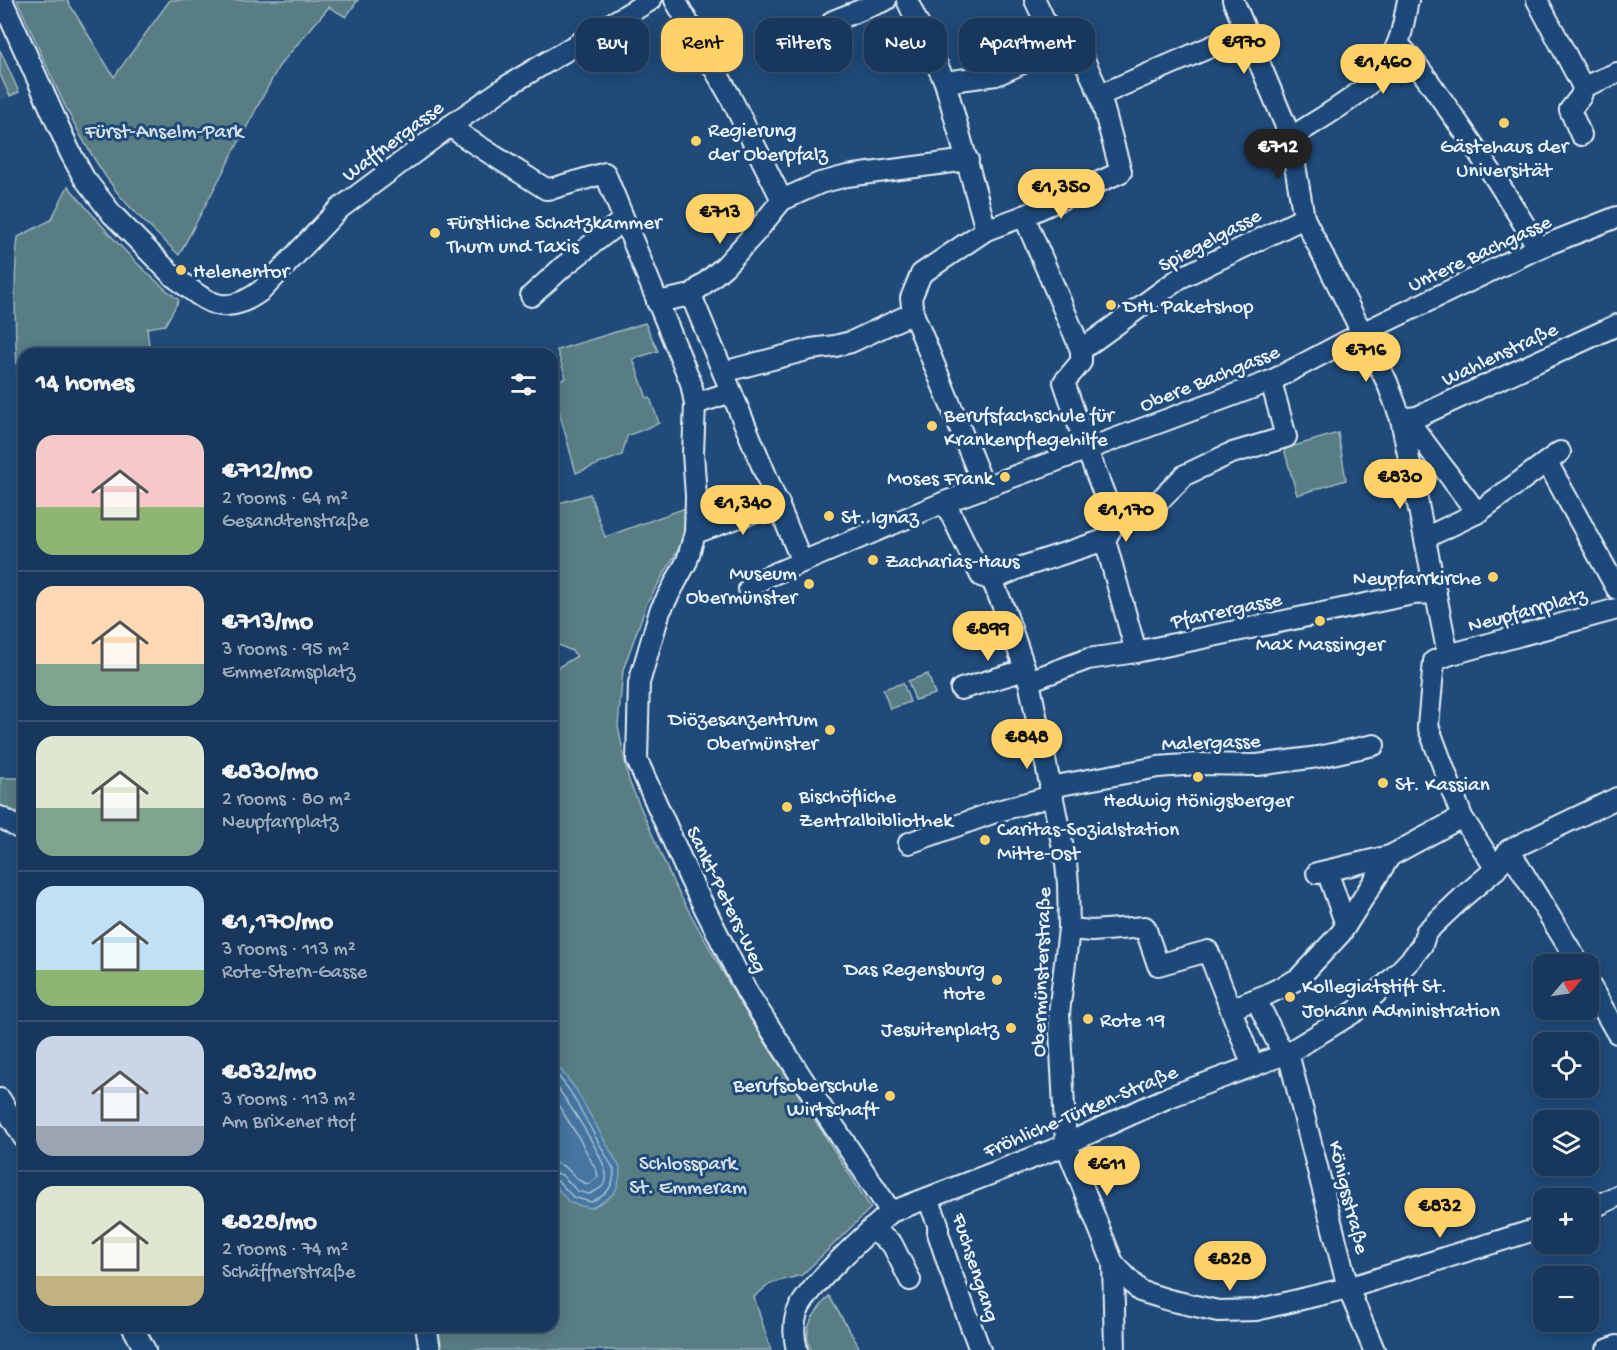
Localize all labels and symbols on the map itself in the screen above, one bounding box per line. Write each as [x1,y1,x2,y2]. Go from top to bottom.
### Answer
pin: €970 [1208,24,1280,75]
pin: €1,460 [1334,44,1432,95]
street label: Waffnergasse [338,96,451,189]
marker: Gästehaus der Universität [1497,116,1511,130]
place label: Regierung der Oberpfalz [708,120,829,169]
park label: Fürst-Anselm-Park [84,121,246,146]
pin: €712 [1242,129,1314,180]
marker: Regierung der Oberpfalz [689,134,703,148]
place label: Gästehaus der Universität [1440,136,1570,185]
pin: €1,350 [1012,169,1110,220]
pin: €713 [684,194,756,245]
street label: Spiegelgasse [1155,204,1267,280]
street label: Untere Bachgasse [1405,211,1557,299]
place label: Fürstliche Schatzkammer Thurn und Taxis [446,212,663,261]
marker: Fürstliche Schatzkammer Thurn und Taxis [428,226,442,240]
place label: Helenentor [193,261,291,286]
marker: Helenentor [174,263,188,277]
place label: DHL Paketshop [1121,296,1254,321]
marker: DHL Paketshop [1104,298,1118,312]
street label: Wahlenstraße [1438,318,1564,394]
pin: €716 [1330,332,1402,383]
street label: Obere Bachgasse [1137,340,1285,420]
place label: Berufsfachschule für Krankenpflegehilfe [943,405,1115,454]
marker: Berufsfachschule für Krankenpflegehilfe [925,419,939,433]
pin: €830 [1364,459,1436,510]
place label: Moses Frank [887,468,996,493]
marker: Moses Frank [998,470,1012,484]
pin: €1,340 [694,485,792,536]
pin: €1,170 [1077,492,1175,543]
place label: St. Ignaz [841,507,920,532]
marker: St. Ignaz [822,509,836,523]
place label: Zacharias-Haus [885,551,1021,576]
marker: Zacharias-Haus [866,553,880,567]
place label: Museum Obermünster [686,563,799,612]
place label: Neupfarrkirche [1353,568,1482,593]
marker: Neupfarrkirche [1486,570,1500,584]
marker: Museum Obermünster [802,577,816,591]
street label: Neupfarrplatz [1466,584,1591,640]
street label: Pfarrergasse [1168,588,1286,637]
pin: €899 [952,611,1024,662]
marker: Max Massinger [1313,614,1327,628]
place label: Max Massinger [1256,634,1386,659]
place label: Diözesanzentrum Obermünster [667,709,820,758]
pin: €848 [991,719,1063,770]
marker: Diözesanzentrum Obermünster [823,723,837,737]
street label: Malergasse [1161,730,1262,759]
marker: Hedwig Hönigsberger [1191,770,1205,784]
place label: St. Kassian [1395,774,1490,799]
marker: St. Kassian [1376,776,1390,790]
place label: Bischöfliche Zentralbibliothek [798,786,955,835]
place label: Hedwig Hönigsberger [1103,790,1294,815]
marker: Bischöfliche Zentralbibliothek [780,800,794,814]
place label: Caritas-Sozialstation Mitte-Ost [997,819,1179,868]
street label: Sankt-Peters-Weg [679,823,771,978]
marker: Caritas-Sozialstation Mitte-Ost [978,833,992,847]
street label: Obermünsterstraße [1028,885,1059,1058]
north arrow [1533,954,1599,1020]
place label: Das Regensburg Hote [842,959,986,1008]
marker: Das Regensburg Hote [990,973,1004,987]
place label: Kollegiatstift St. Johann Administration [1302,976,1500,1025]
marker: Kollegiatstift St. Johann Administration [1283,990,1297,1004]
place label: Rote 19 [1100,1010,1166,1035]
marker: Rote 19 [1081,1012,1095,1026]
place label: Jesuitenplatz [881,1019,1000,1044]
marker: Jesuitenplatz [1004,1021,1018,1035]
street label: Fröhliche-Türken-Straße [980,1061,1183,1166]
place label: Berufsoberschule Wirtschaft [732,1075,880,1124]
marker: Berufsoberschule Wirtschaft [883,1089,897,1103]
street label: Königsstraße [1320,1139,1373,1258]
pin: €611 [1071,1146,1143,1197]
park label: Schlosspark St. Emmeram [629,1153,747,1202]
pin: €832 [1404,1188,1476,1239]
street label: Fuchsengang [944,1209,1003,1326]
pin: €828 [1194,1241,1266,1292]

